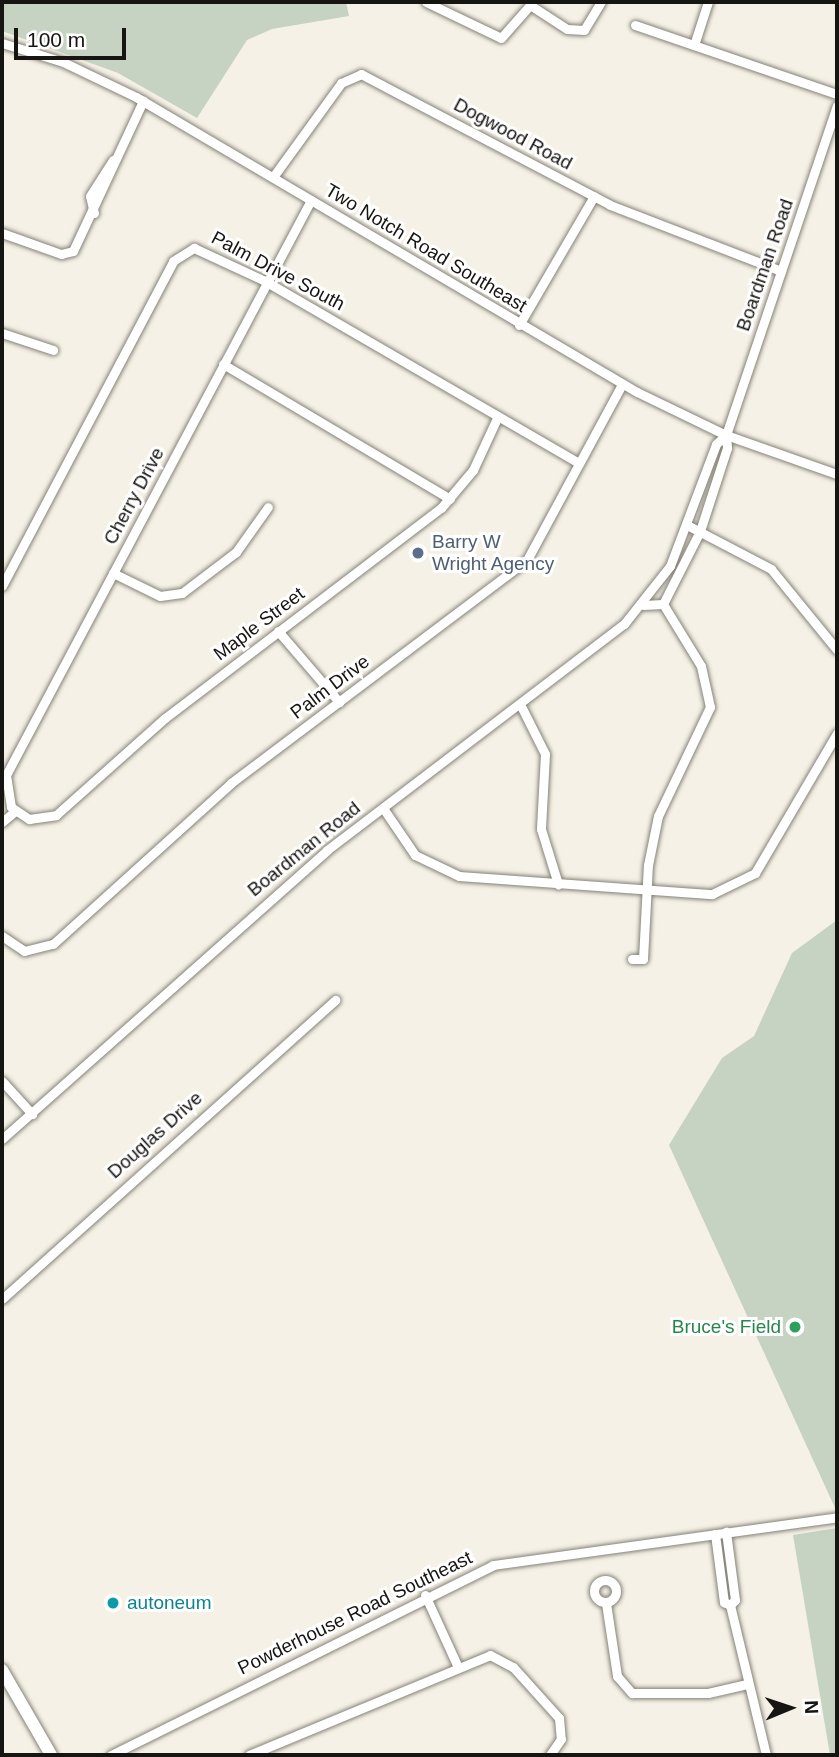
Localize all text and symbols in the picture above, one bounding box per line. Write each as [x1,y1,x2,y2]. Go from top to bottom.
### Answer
scale bar [18,14,130,58]
text: 100 m [27,28,85,51]
street label: Dogwood Road [450,93,576,175]
street label: Two Notch Road Southeast [321,179,531,317]
street label: Boardman Road [732,196,798,334]
street label: Palm Drive South [207,226,349,316]
street label: Cherry Drive [99,444,169,548]
place label: Barry W Wright Agency [432,531,555,575]
marker: Barry W Wright Agency [410,545,426,561]
street label: Maple Street [209,582,309,666]
street label: Palm Drive [286,650,374,724]
street label: Boardman Road [243,797,365,901]
street label: Douglas Drive [103,1087,207,1183]
place label: Bruce's Field [672,1316,781,1338]
marker: Bruce's Field [787,1319,803,1335]
street label: Powderhouse Road Southeast [234,1546,476,1680]
place label: autoneum [127,1592,212,1614]
marker: autoneum [105,1595,121,1611]
north arrow [755,1673,825,1743]
text: N [801,1700,822,1714]

